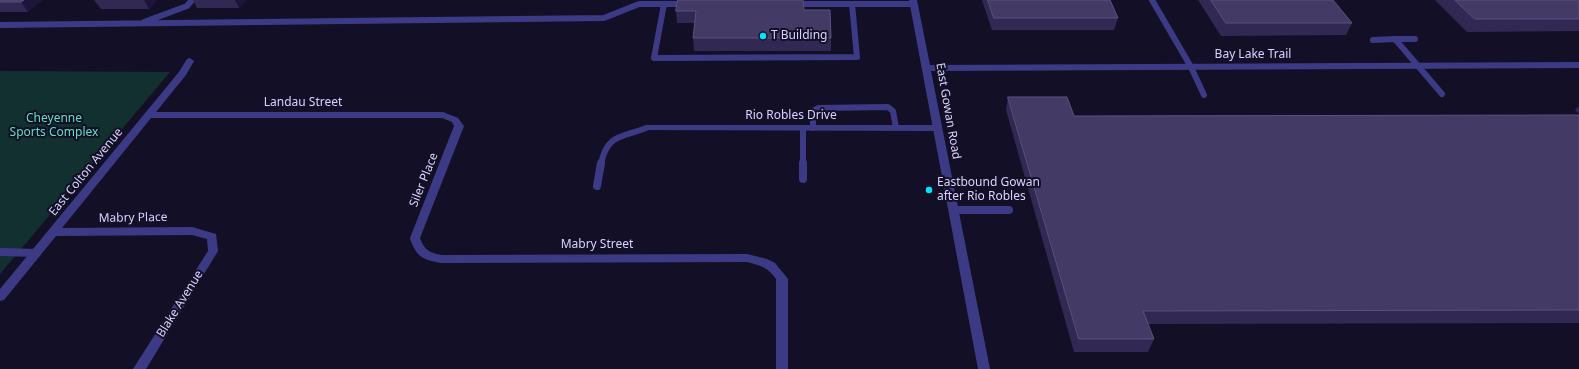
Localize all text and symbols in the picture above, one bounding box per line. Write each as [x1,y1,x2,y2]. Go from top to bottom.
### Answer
place label: T Building [771,29,827,43]
marker: T Building [758,31,768,41]
street label: Bay Lake Trail [1215,48,1291,62]
street label: East Gowan Road [932,62,964,160]
street label: Landau Street [264,96,342,110]
street label: Rio Robles Drive [745,109,837,123]
park label: Cheyenne Sports Complex [10,112,98,140]
street label: East Colton Avenue [46,125,126,219]
street label: Siler Place [407,151,441,209]
place label: Eastbound Gowan after Rio Robles [937,176,1040,204]
marker: Eastbound Gowan after Rio Robles [924,185,934,195]
street label: Mabry Place [98,210,168,226]
street label: Mabry Street [561,238,633,252]
street label: Blake Avenue [154,268,206,340]

